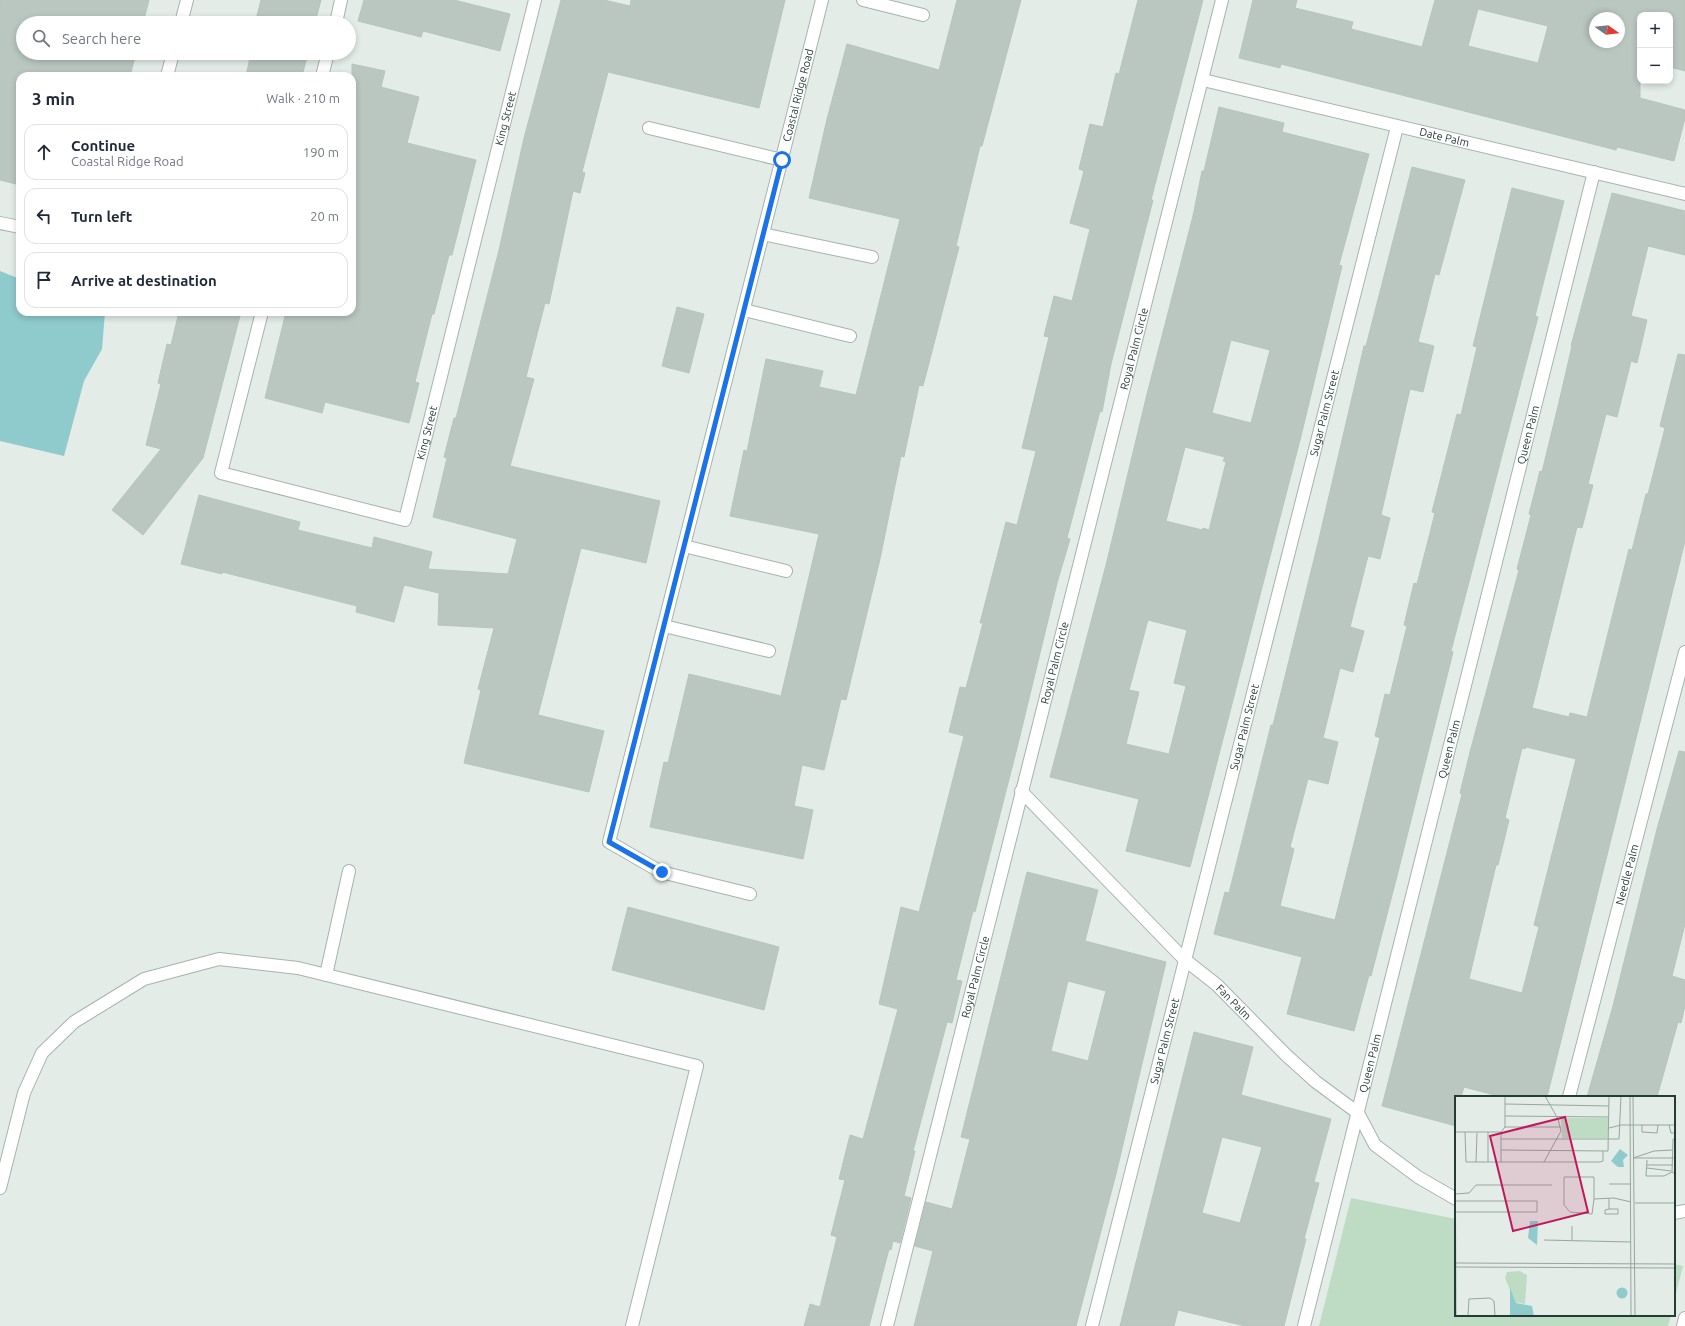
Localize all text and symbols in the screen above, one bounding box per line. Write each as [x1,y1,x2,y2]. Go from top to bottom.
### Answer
north arrow [1589,12,1625,48]
map controls [1637,12,1673,84]
button: + [1637,12,1673,48]
search box [16,16,356,60]
icon: search [30,27,52,49]
text: Search here [62,30,141,47]
street label: Coastal Ridge Road [780,48,815,143]
button: − [1637,48,1673,84]
text: 3 min [32,89,75,108]
street label: King Street [493,89,518,147]
text: Walk · 210 m [266,91,340,105]
street label: Date Palm [1418,125,1470,149]
text: Continue [71,137,135,154]
icon: ahead [33,141,55,163]
text: 190 m [303,145,339,159]
route start [773,151,791,169]
text: Coastal Ridge Road [71,154,184,168]
icon: left [33,205,55,227]
text: Turn left [71,208,132,225]
text: 20 m [310,209,339,223]
icon: arrive [33,269,55,291]
text: Arrive at destination [71,272,217,289]
street label: Royal Palm Circle [1118,306,1150,391]
street label: Sugar Palm Street [1307,368,1341,457]
street label: King Street [414,404,440,461]
street label: Queen Palm [1515,404,1541,465]
street label: Royal Palm Circle [1038,620,1071,705]
street label: Sugar Palm Street [1228,682,1261,771]
street label: Queen Palm [1436,718,1462,780]
street label: Needle Palm [1613,843,1641,906]
route end [653,863,671,881]
street label: Royal Palm Circle [959,935,991,1019]
street label: Fan Palm [1214,982,1254,1022]
street label: Sugar Palm Street [1148,996,1181,1085]
street label: Queen Palm [1357,1032,1383,1094]
inset map [1455,1096,1675,1316]

